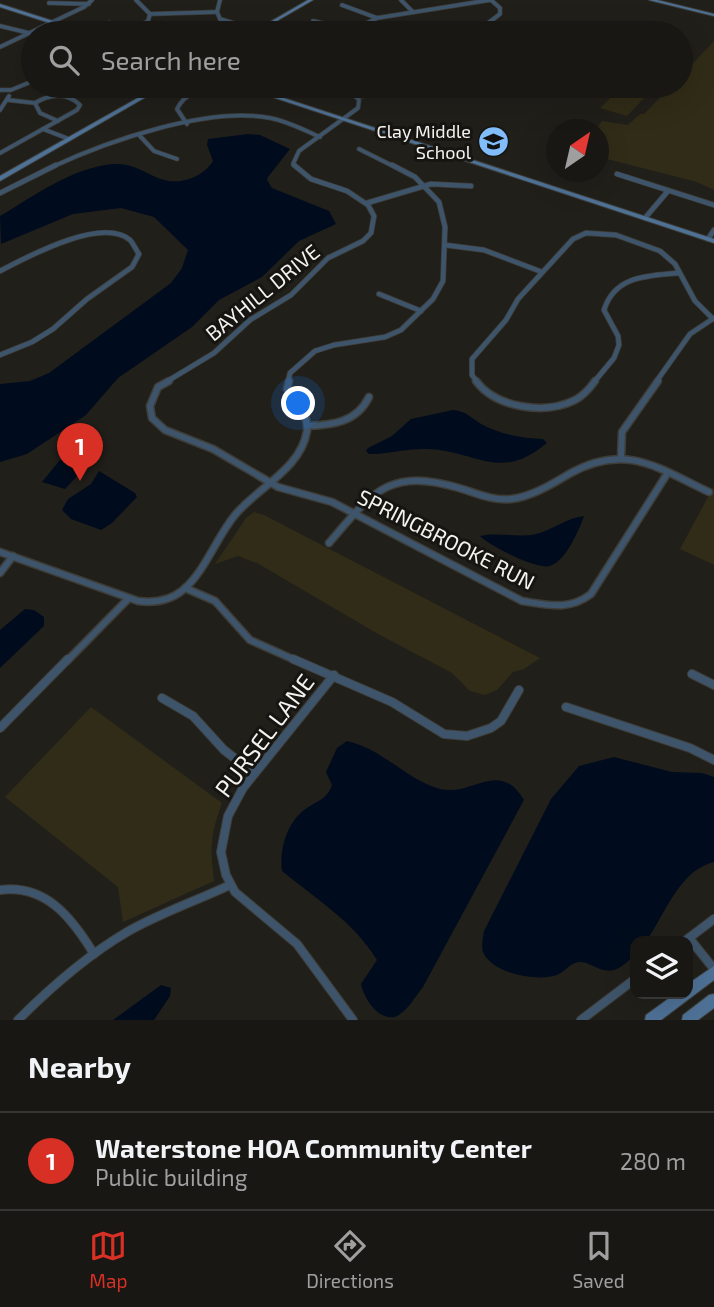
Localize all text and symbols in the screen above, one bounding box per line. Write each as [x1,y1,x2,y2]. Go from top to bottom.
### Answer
search box [21,21,693,98]
icon: search [45,41,83,79]
text: Search here [101,44,241,75]
north arrow [546,119,609,182]
place label: Clay Middle School [376,120,472,163]
school or university icon: Clay Middle School [477,125,511,159]
street label: BAYHILL DRIVE [200,238,324,345]
your location [281,386,315,420]
pin: 1 [57,423,103,481]
street label: SPRINGBROOKE RUN [354,483,539,594]
street label: PURSEL LANE [208,668,320,802]
map controls [630,936,693,999]
button: layers [630,936,693,999]
text: Nearby [28,1048,131,1084]
text: Waterstone HOA Community Center [95,1132,532,1163]
text: 1 [46,1147,56,1175]
text: 280 m [620,1147,686,1175]
text: Public building [95,1163,248,1191]
tab: Map [89,1227,127,1292]
tab: Directions [306,1227,394,1292]
tab: Saved [572,1227,625,1292]

